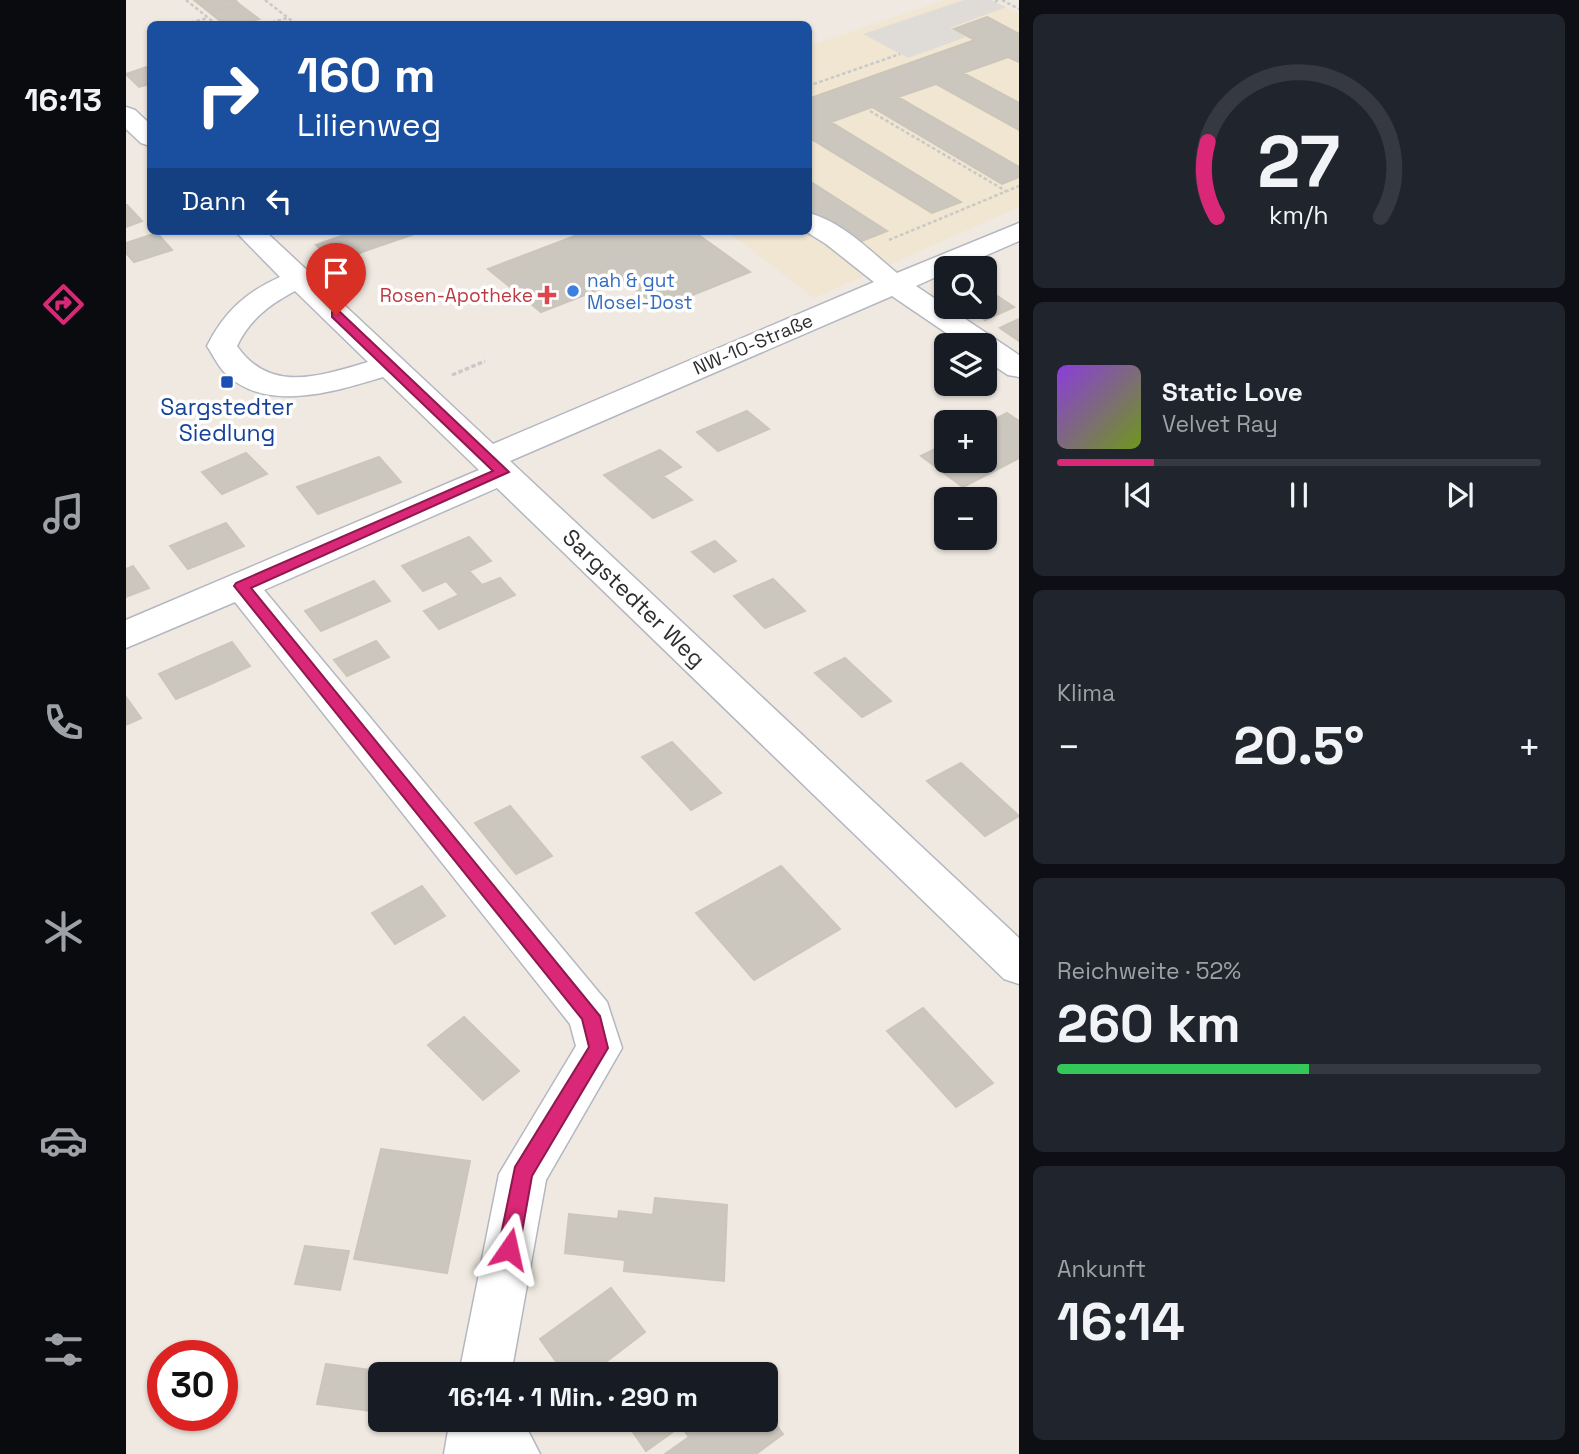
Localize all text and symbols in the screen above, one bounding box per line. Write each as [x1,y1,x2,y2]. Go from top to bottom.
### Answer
text: 160 m [297,44,435,106]
icon: right [182,49,273,140]
text: 16:13 [24,80,102,120]
text: Lilienweg [297,105,441,145]
text: 27 [1258,115,1340,208]
icon: left [260,182,298,220]
text: Dann [182,184,246,218]
text: km/h [1269,199,1329,231]
pin [306,243,366,315]
icon: arrive [317,254,355,292]
map controls [934,256,997,550]
button: search [934,256,997,319]
place label: nah & gut Mosel-Dost [587,268,693,315]
icon: directions [39,280,88,329]
place label: Rosen-Apotheke [380,283,533,308]
marker: nah & gut Mosel-Dost [565,283,581,299]
marker: Rosen-Apotheke [539,287,555,303]
street label: NW-10-Straße [689,308,817,380]
button: layers [934,333,997,396]
marker: Sargstedter Siedlung [219,374,235,390]
text: Static Love [1162,375,1303,409]
place label: Sargstedter Siedlung [160,392,294,448]
text: Velvet Ray [1162,409,1278,439]
button: + [934,410,997,473]
icon: previous [1119,476,1157,514]
icon: pause [1280,476,1318,514]
icon: next [1441,476,1479,514]
button: − [934,487,997,550]
icon: music [39,489,88,538]
street label: Sargstedter Weg [556,522,712,674]
text: Klima [1057,678,1115,708]
icon: phone [39,698,88,747]
text: 20.5° [1233,713,1365,779]
text: − [1057,723,1081,771]
text: + [1517,723,1541,771]
icon: climate [39,907,88,956]
text: Reichweite · 52% [1057,956,1241,986]
text: 260 km [1057,991,1241,1057]
icon: car [39,1116,88,1165]
position arrow [472,1212,546,1286]
text: Ankunft [1057,1254,1146,1284]
text: 16:14 [1057,1289,1185,1355]
icon: filters [39,1325,88,1374]
speed limit sign: 30 [147,1340,238,1431]
text: 16:14 · 1 Min. · 290 m [448,1380,698,1414]

